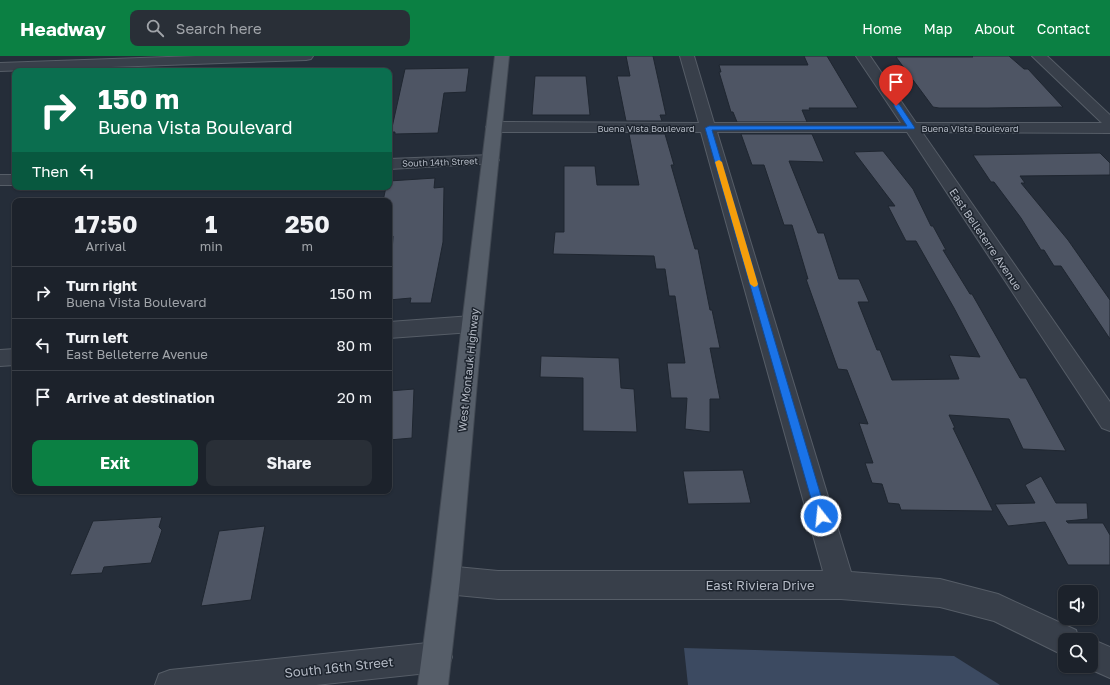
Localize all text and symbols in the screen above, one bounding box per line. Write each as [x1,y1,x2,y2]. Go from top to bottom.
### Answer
search box [130,10,410,46]
text: Headway [20,17,106,40]
icon: search [144,17,166,39]
text: Search here [176,19,262,37]
text: Home [862,20,902,37]
text: Map [924,20,952,37]
text: About [974,20,1015,37]
text: Contact [1037,20,1090,37]
pin [879,65,913,106]
icon: arrive [885,71,907,93]
text: 150 m [98,82,179,115]
icon: right [32,84,84,136]
text: Buena Vista Boulevard [98,116,292,138]
street label: Buena Vista Boulevard [597,123,695,134]
street label: Buena Vista Boulevard [921,123,1019,134]
street label: South 14th Street [402,155,479,169]
icon: left [76,160,98,182]
text: Then [32,162,68,180]
street label: East Belleterre Avenue [947,186,1025,292]
text: 17:50 [74,209,138,238]
text: 1 [205,209,217,238]
text: 250 [285,209,330,238]
text: Arrival [86,238,126,254]
text: min [200,238,223,254]
text: m [302,238,313,254]
text: Turn right [66,276,137,294]
icon: right [32,282,54,304]
text: 150 m [330,284,372,302]
text: Buena Vista Boulevard [66,294,206,310]
street label: West Montauk Highway [455,308,481,432]
text: Turn left [66,328,128,346]
icon: left [32,334,54,356]
text: 80 m [337,336,372,354]
text: East Belleterre Avenue [66,346,208,362]
icon: arrive [32,386,54,408]
text: Arrive at destination [66,388,215,406]
text: 20 m [337,388,372,406]
button: Exit [32,440,198,486]
button: Share [206,440,372,486]
position arrow [800,495,842,537]
street label: East Riviera Drive [706,577,814,593]
map controls [1058,585,1098,673]
button: sound [1058,585,1098,625]
button: search [1058,633,1098,673]
street label: South 16th Street [284,653,394,681]

